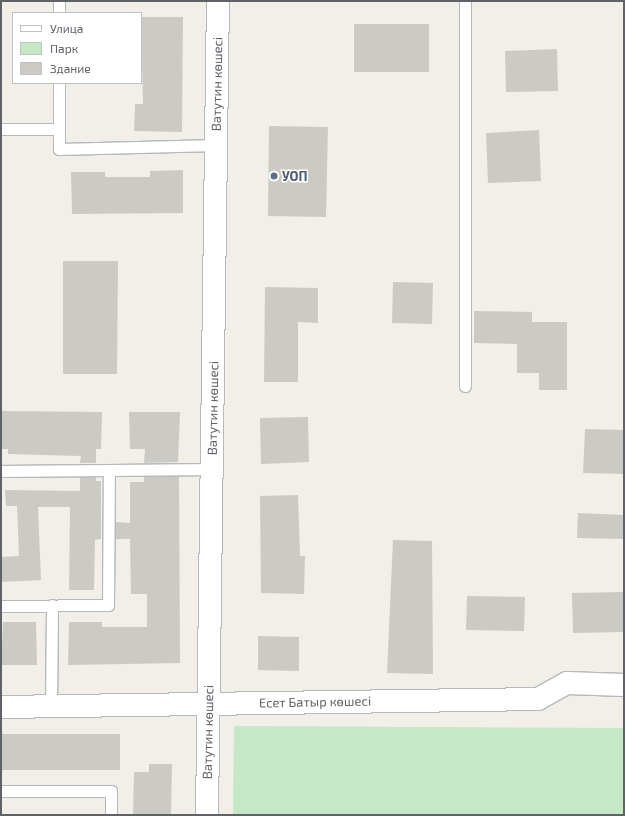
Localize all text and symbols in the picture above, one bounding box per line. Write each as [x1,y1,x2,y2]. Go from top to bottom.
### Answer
legend [12,12,142,84]
text: Улица [50,21,83,35]
street label: Ватутин көшесі [208,37,226,131]
text: Парк [50,41,78,55]
text: Здание [50,61,91,75]
place label: УОП [282,168,308,184]
marker: УОП [269,171,279,181]
street label: Ватутин көшесі [204,361,222,455]
street label: Ватутин көшесі [199,685,217,779]
street label: Есет Батыр көшесі [259,693,371,711]

